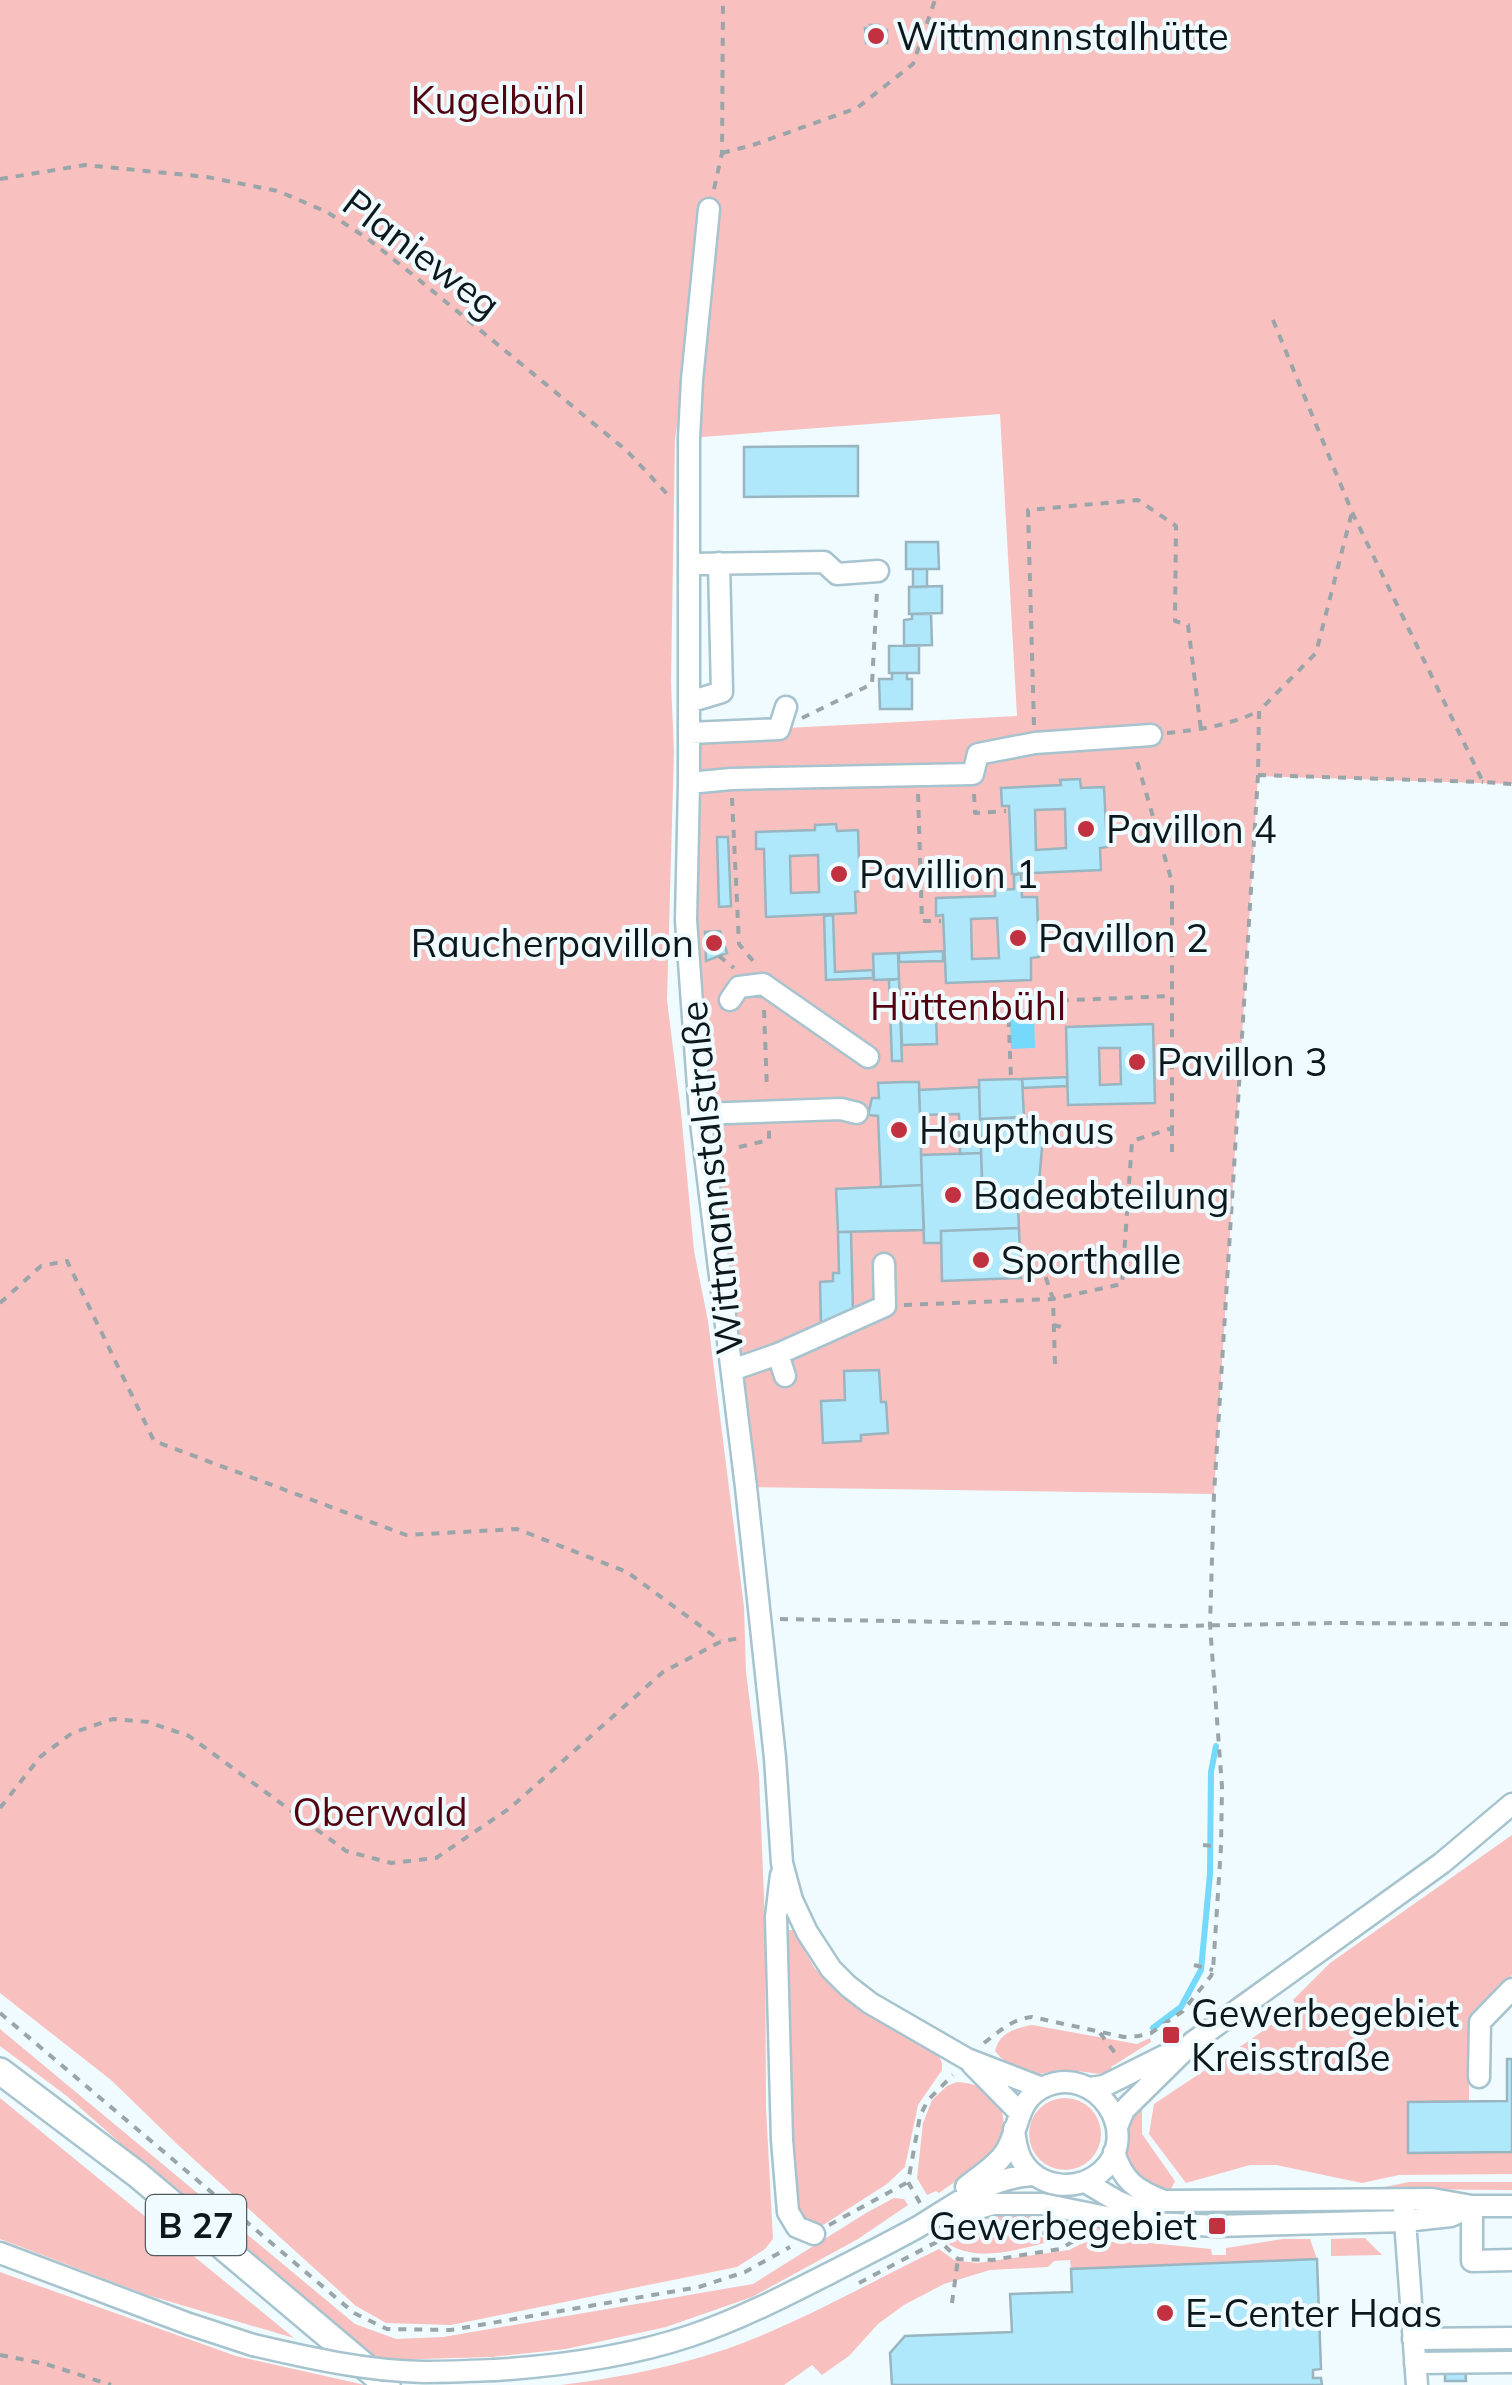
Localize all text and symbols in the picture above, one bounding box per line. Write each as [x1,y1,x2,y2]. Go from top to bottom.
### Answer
place label: Wittmannstalhütte [896,12,1229,60]
marker: Wittmannstalhütte [865,25,887,47]
park label: Kugelbühl [411,76,585,124]
street label: Planieweg [334,178,510,328]
place label: Pavillon 4 [1106,805,1276,853]
marker: Pavillon 4 [1075,818,1097,840]
place label: Pavillion 1 [859,850,1038,898]
marker: Pavillion 1 [828,863,850,885]
place label: Pavillon 2 [1038,914,1208,962]
place label: Raucherpavillon [411,919,694,967]
marker: Pavillon 2 [1007,927,1029,949]
marker: Raucherpavillon [703,932,725,954]
park label: Hüttenbühl [870,982,1066,1030]
street label: Wittmannstalstraße [669,999,753,1357]
place label: Pavillon 3 [1157,1038,1327,1086]
marker: Pavillon 3 [1126,1051,1148,1073]
place label: Haupthaus [919,1106,1115,1154]
marker: Haupthaus [888,1119,910,1141]
place label: Badeabteilung [973,1171,1230,1219]
marker: Badeabteilung [942,1184,964,1206]
place label: Sporthalle [1001,1236,1181,1284]
marker: Sporthalle [970,1249,992,1271]
park label: Oberwald [292,1788,468,1836]
place label: Gewerbegebiet Kreisstraße [1191,1989,1459,2081]
marker: Gewerbegebiet Kreisstraße [1160,2024,1182,2046]
road number: B 27 [146,2195,246,2255]
place label: Gewerbegebiet [929,2202,1197,2250]
marker: Gewerbegebiet [1206,2215,1228,2237]
place label: E-Center Haas [1185,2289,1442,2337]
marker: E-Center Haas [1154,2302,1176,2324]

